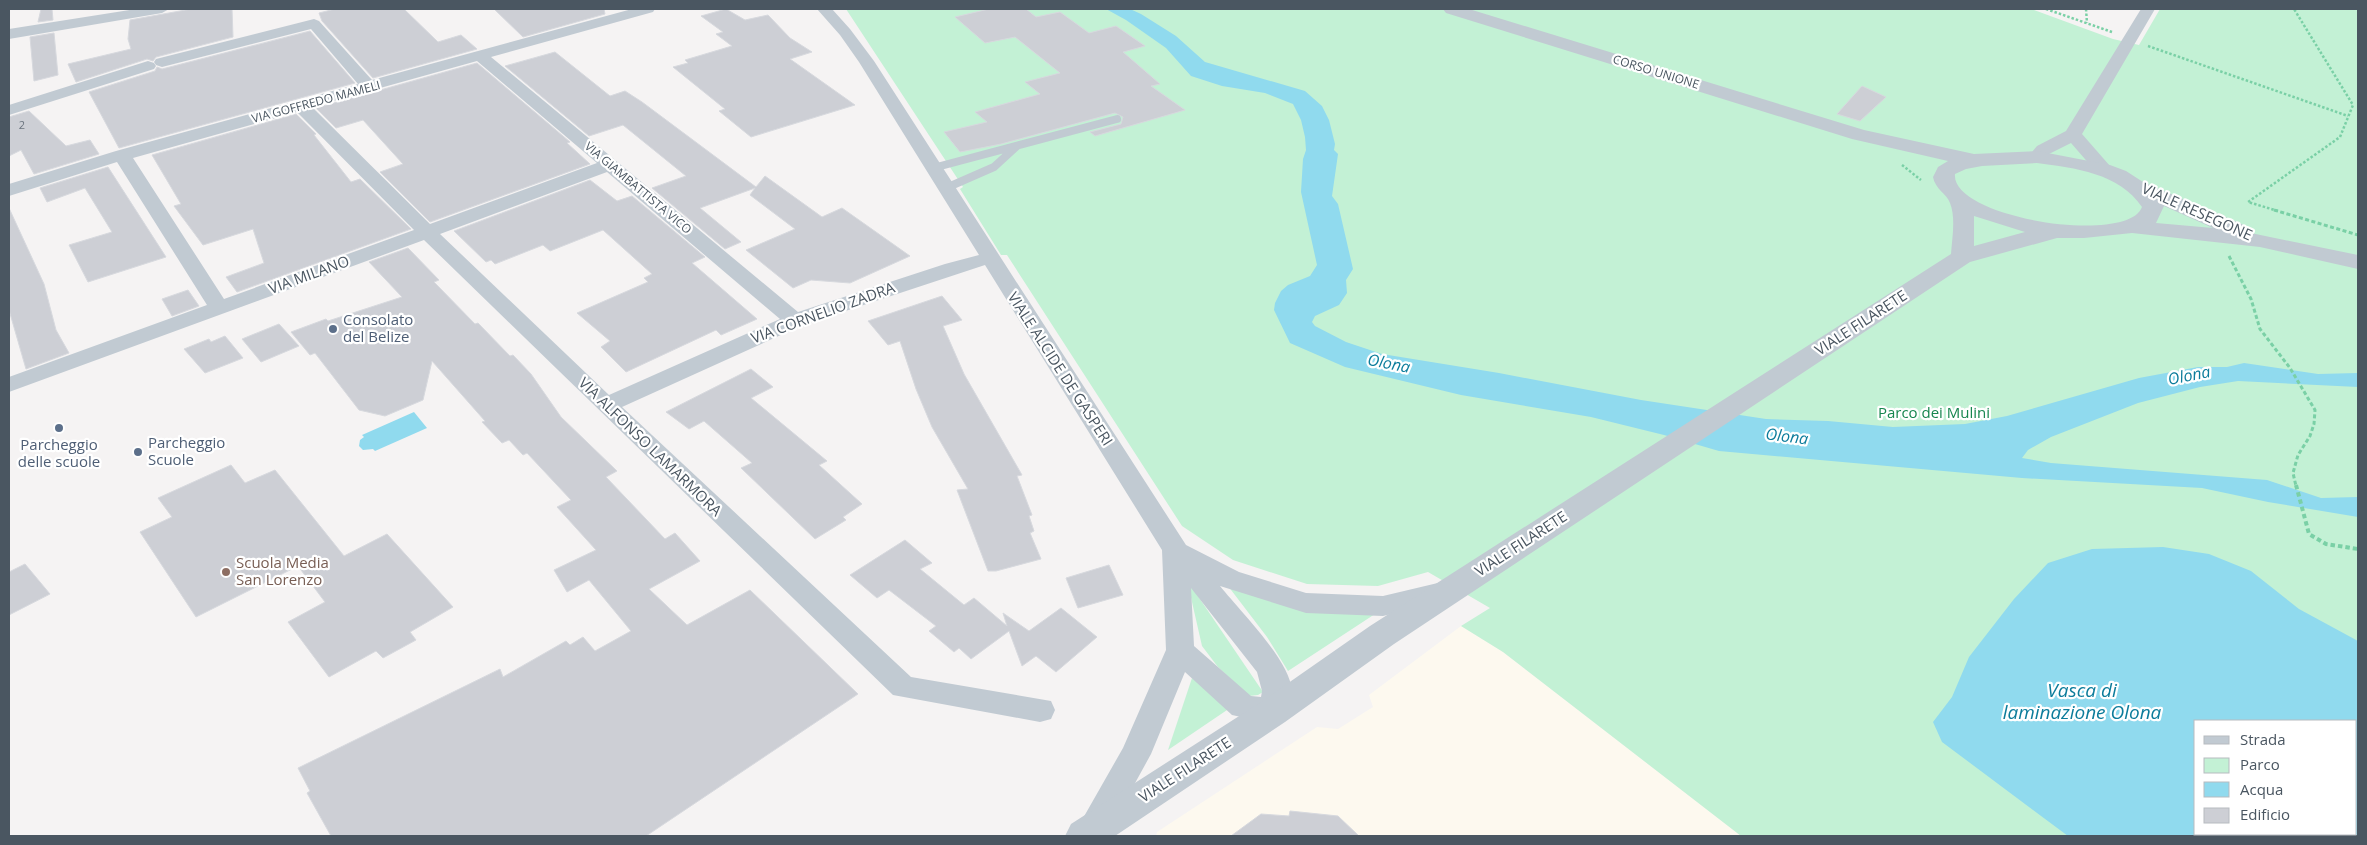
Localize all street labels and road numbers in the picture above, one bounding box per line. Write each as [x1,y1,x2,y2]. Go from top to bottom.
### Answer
street label: CORSO UNIONE [1611,50,1701,93]
street label: VIA GOFFREDO MAMELI [250,76,382,127]
street label: VIA GIAMBATTISTA VICO [581,138,695,237]
street label: VIALE RESEGONE [2139,178,2256,244]
street label: VIA MILANO [266,250,352,298]
street label: VIA CORNELIO ZADRA [748,277,898,347]
street label: VIALE FILARETE [1811,285,1910,359]
street label: VIALE ALCIDE DE GASPERI [1004,288,1118,449]
street label: VIA ALFONSO LAMARMORA [575,372,727,520]
street label: VIALE FILARETE [1471,506,1570,580]
street label: VIALE FILARETE [1135,732,1234,806]

